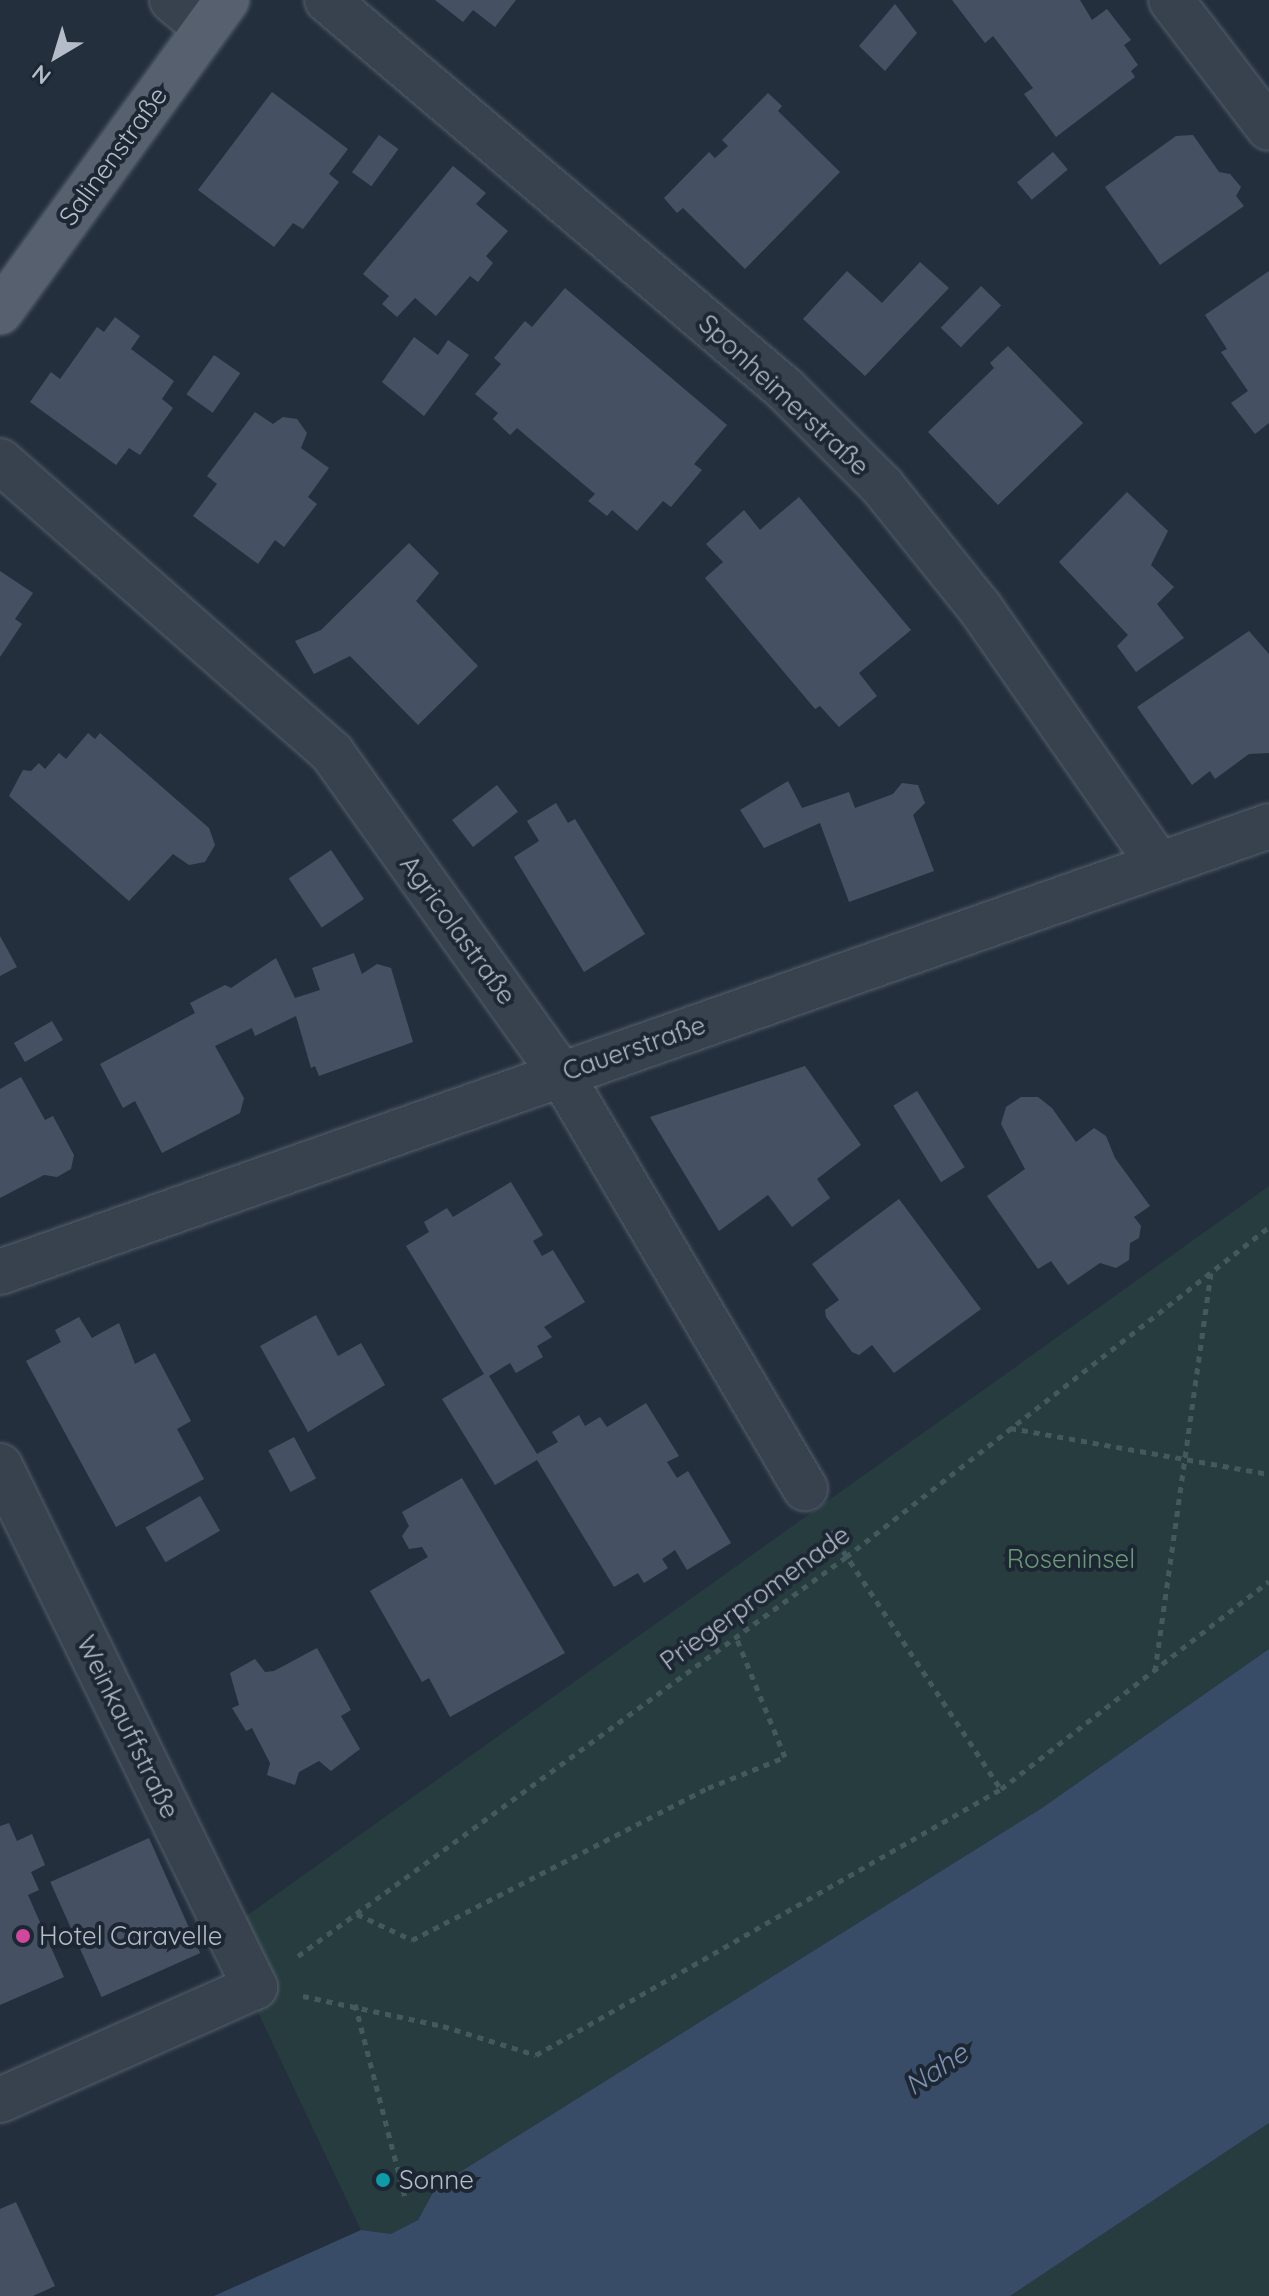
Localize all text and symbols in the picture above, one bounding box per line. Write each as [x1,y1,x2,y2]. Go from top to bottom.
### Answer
north arrow [16,16,96,96]
text: N [26,59,56,91]
street label: Salinenstraße [52,81,174,231]
street label: Sponheimerstraße [692,308,876,482]
street label: Agricolastraße [394,849,522,1011]
street label: Cauerstraße [559,1009,709,1087]
street label: Priegerpromenade [654,1519,856,1677]
park label: Roseninsel [1007,1543,1135,1575]
street label: Weinkauffstraße [70,1630,186,1824]
place label: Hotel Caravelle [39,1920,222,1952]
marker: Hotel Caravelle [14,1927,32,1945]
water label: Nahe [898,2036,974,2102]
place label: Sonne [399,2164,474,2196]
marker: Sonne [374,2171,392,2189]

